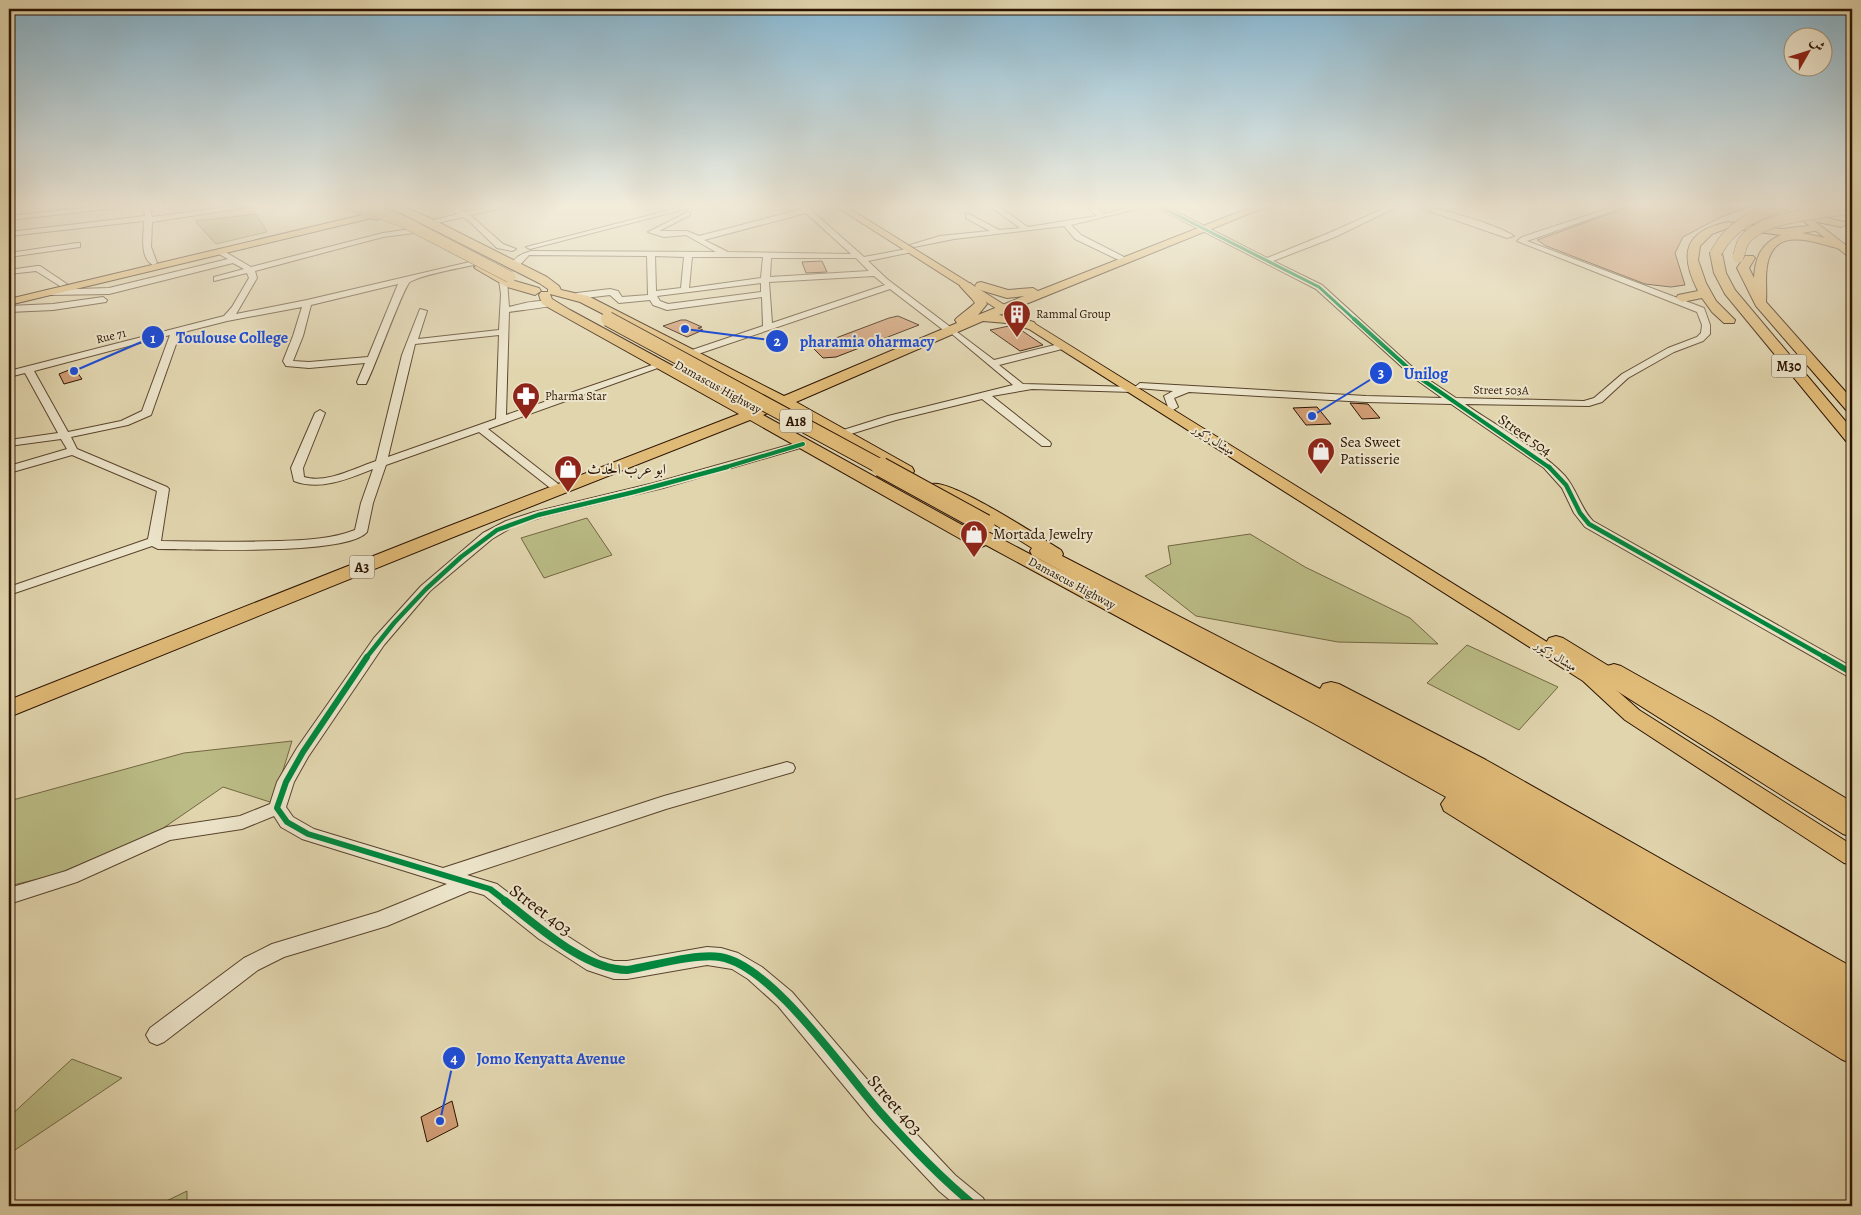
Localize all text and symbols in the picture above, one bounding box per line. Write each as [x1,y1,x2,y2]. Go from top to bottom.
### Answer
north arrow [1784,28,1834,78]
text: ش [1806,33,1830,56]
building icon: Rammal Group [1002,299,1032,338]
place label: Rammal Group [1036,306,1111,322]
callout: Toulouse College [140,322,298,353]
street label: Rue 71 [94,325,128,347]
callout: pharamia oharmacy [765,326,944,357]
text: Toulouse College [176,327,288,349]
text: 1 [150,328,156,348]
text: 2 [773,331,781,351]
text: pharamia oharmacy [800,331,935,353]
road number: M30 [1772,354,1806,378]
street label: Damascus Highway [672,357,765,418]
callout: Unilog [1369,357,1458,388]
text: 3 [1378,363,1384,383]
text: Unilog [1404,363,1449,385]
pharmacy icon: Pharma Star [511,381,541,420]
street label: Street 503A [1473,382,1530,398]
place label: Pharma Star [545,388,607,404]
street label: Street 504 [1494,409,1556,461]
road number: A18 [780,410,812,432]
street label: ميشال زكور [1189,420,1238,459]
place label: Sea Sweet Patisserie [1340,432,1401,469]
shop icon: Sea Sweet Patisserie [1306,436,1336,475]
shop icon: ابو عرب الحدث [553,454,583,493]
place label: ابو عرب الحدث [587,459,666,480]
shop icon: Mortada Jewelry [959,519,989,558]
place label: Mortada Jewelry [993,524,1093,544]
street label: Damascus Highway [1026,553,1119,613]
road number: A3 [350,556,374,578]
street label: ميشال زكور [1531,636,1580,675]
street label: Street 403 [505,878,577,942]
callout: Jomo Kenyatta Avenue [442,1043,636,1074]
text: 4 [450,1048,458,1068]
text: Jomo Kenyatta Avenue [476,1048,626,1070]
street label: Street 403 [862,1070,928,1140]

